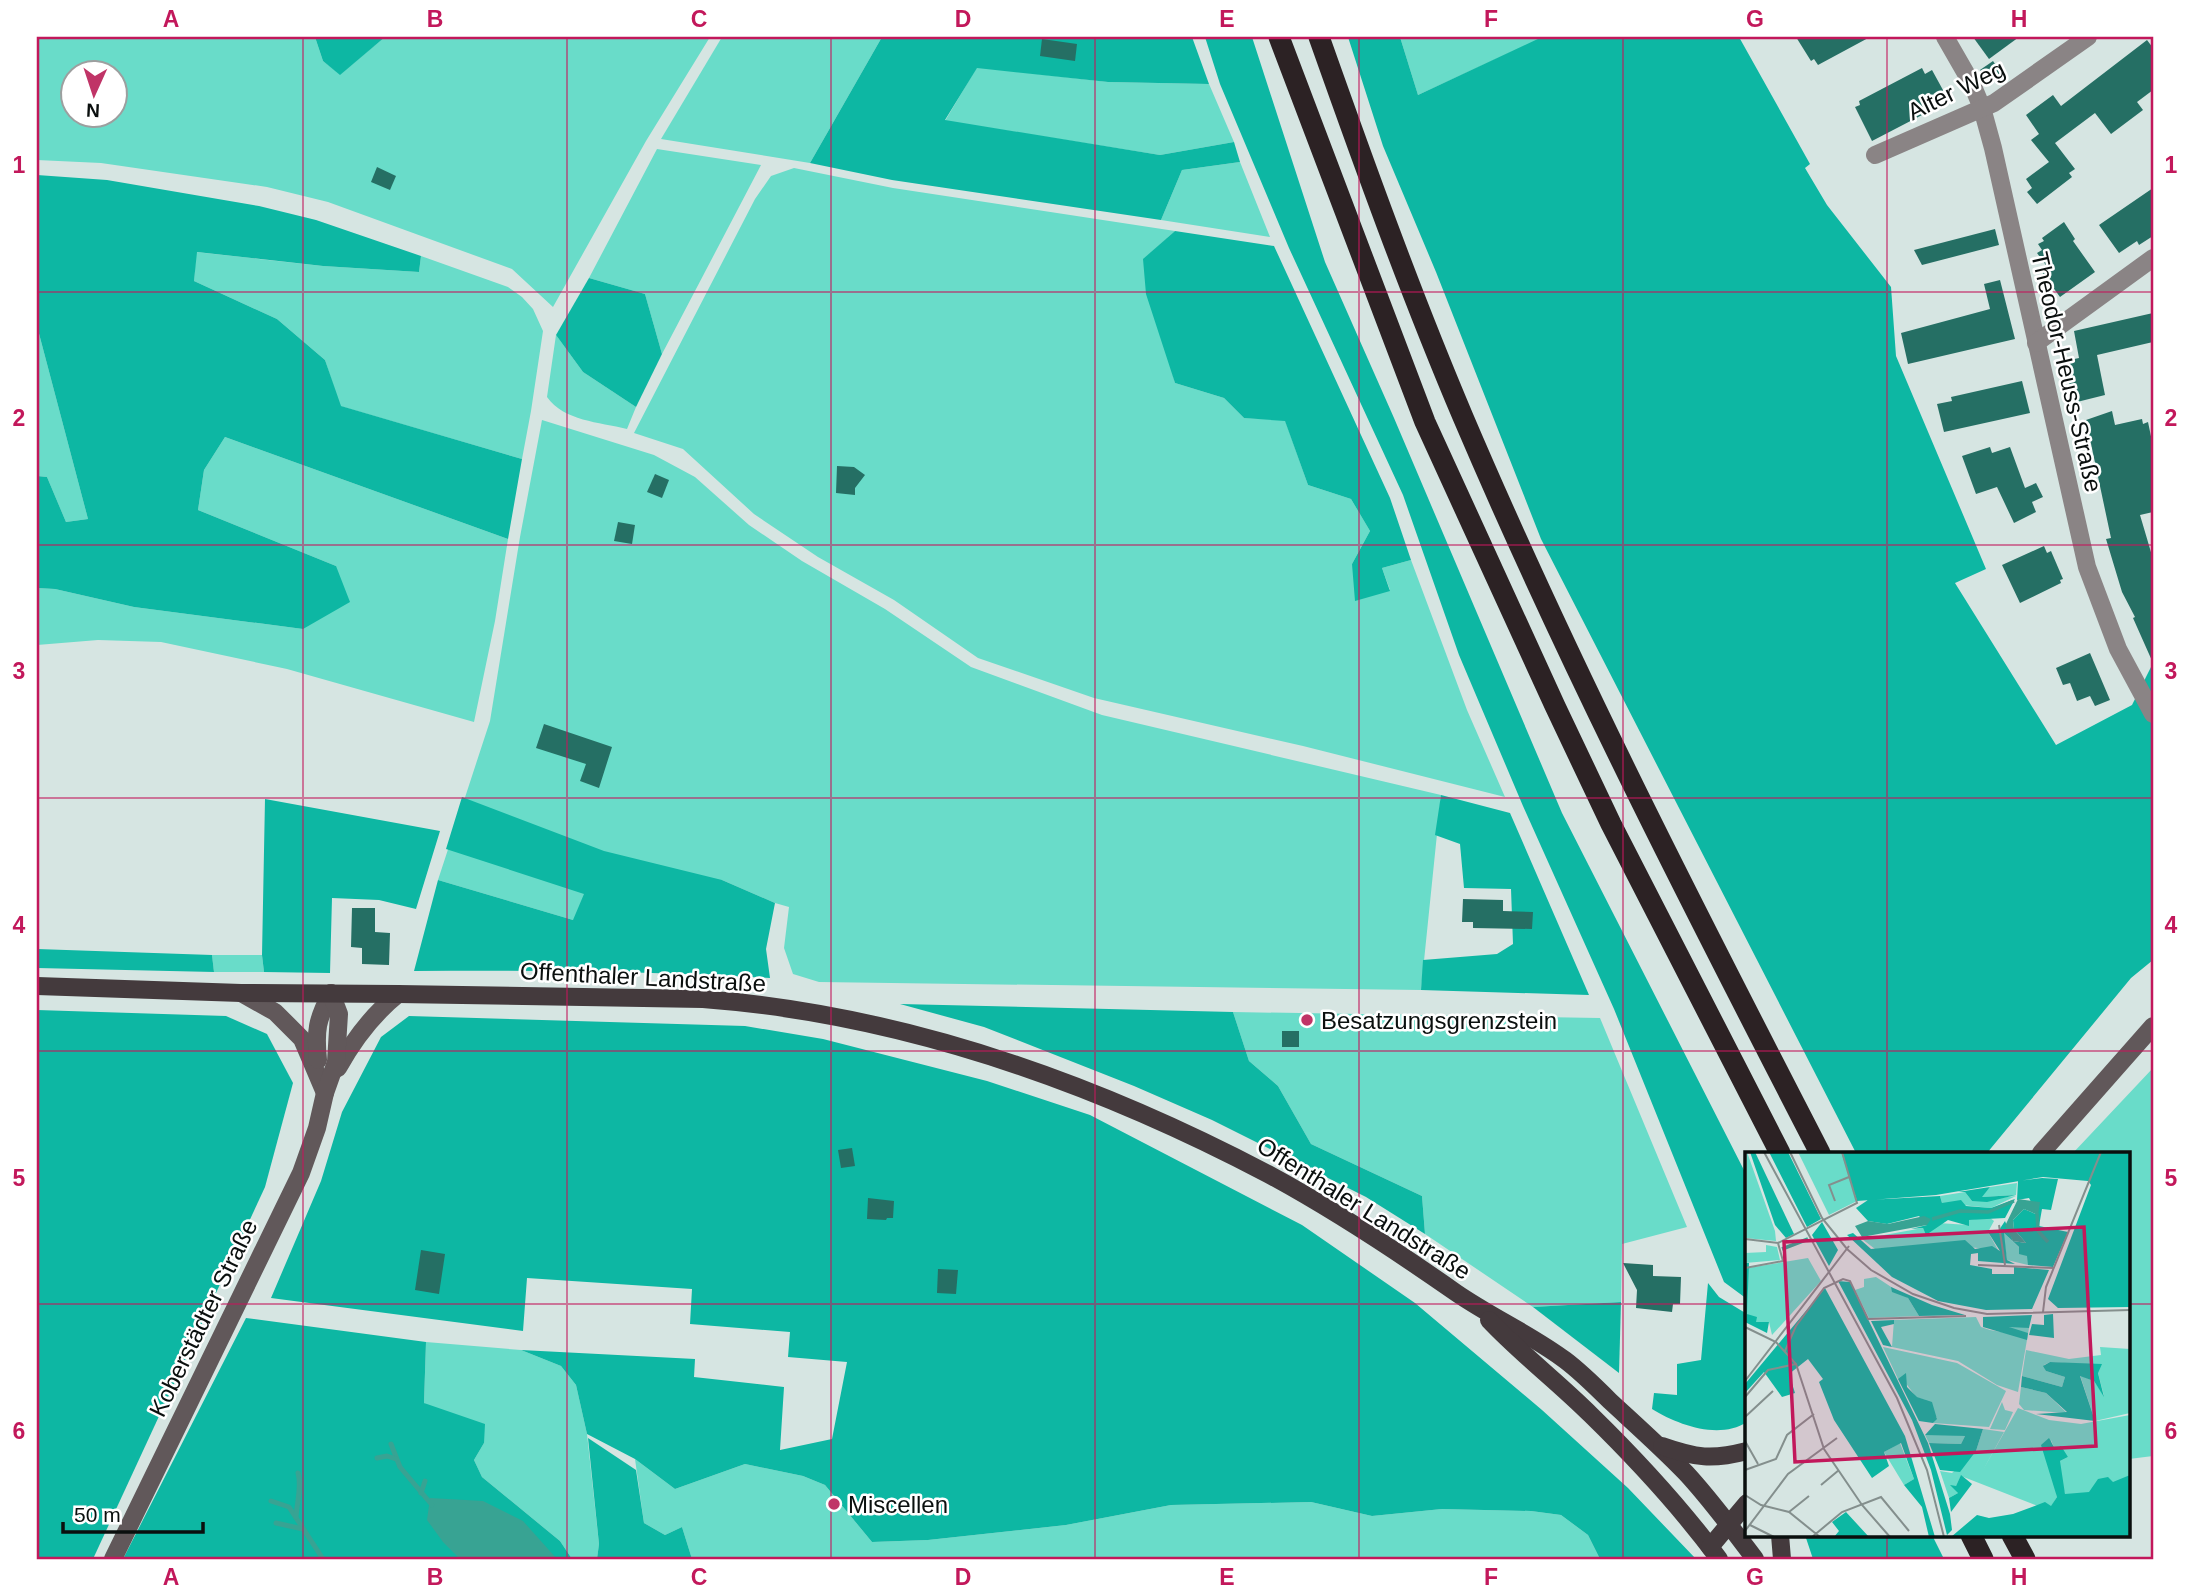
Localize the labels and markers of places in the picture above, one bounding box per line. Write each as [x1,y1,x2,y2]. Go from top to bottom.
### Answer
place label: Besatzungsgrenzstein [1321,1007,1557,1034]
marker: Besatzungsgrenzstein [1299,1012,1315,1028]
place label: Miscellen [848,1491,948,1518]
marker: Miscellen [826,1496,842,1512]

